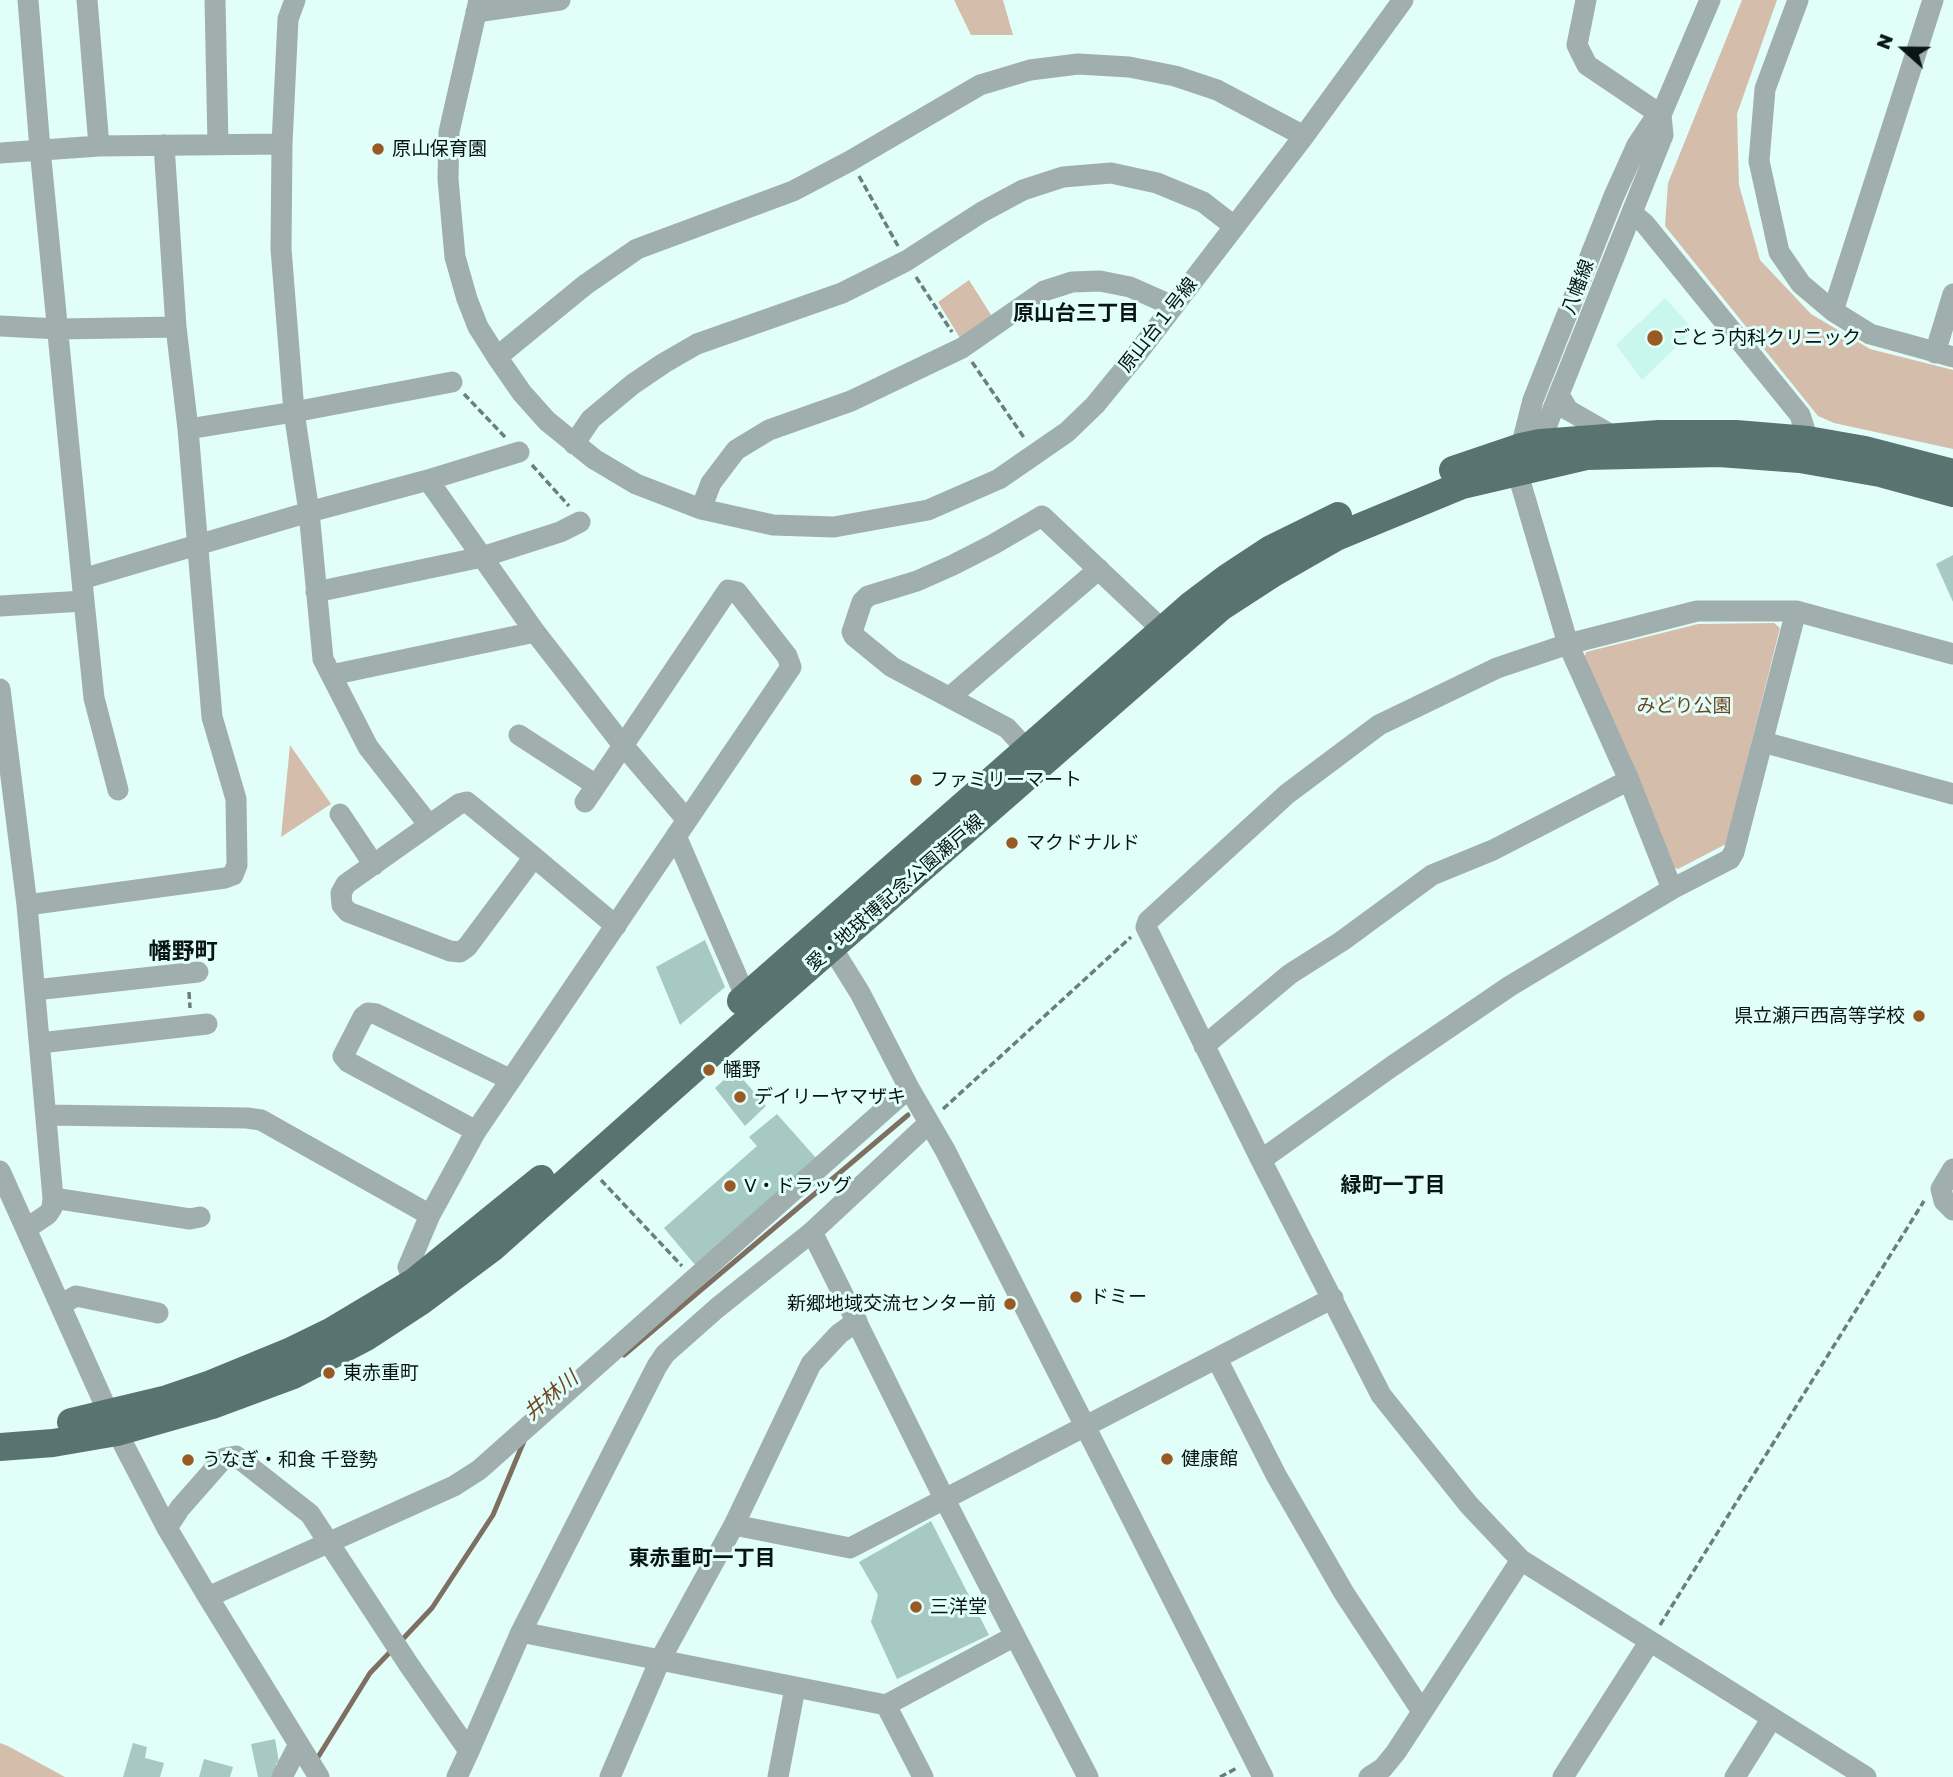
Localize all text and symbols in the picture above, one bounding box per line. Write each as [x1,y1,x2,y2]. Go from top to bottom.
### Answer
north arrow [1869,14,1939,84]
text: N [1871,30,1897,52]
place label: 原山保育園 [392,138,487,160]
marker: 原山保育園 [370,141,386,157]
street label: 八幡線 [1557,256,1599,318]
street label: 原山台１号線 [1114,273,1202,377]
district label: 原山台三丁目 [1013,300,1139,326]
place label: ごとう内科クリニック [1671,327,1861,349]
marker: ごとう内科クリニック [1645,328,1665,348]
park label: みどり公園 [1637,695,1731,717]
place label: ファミリーマート [930,769,1082,791]
marker: ファミリーマート [908,772,924,788]
street label: 愛・地球博記念公園瀬戸線 [801,810,989,976]
place label: マクドナルド [1026,832,1140,854]
marker: マクドナルド [1004,835,1020,851]
district label: 幡野町 [149,938,217,966]
place label: 県立瀬戸西高等学校 [1734,1005,1905,1027]
marker: 県立瀬戸西高等学校 [1911,1008,1927,1024]
place label: 幡野 [723,1059,761,1081]
marker: 幡野 [701,1062,717,1078]
place label: デイリーヤマザキ [754,1086,906,1108]
marker: デイリーヤマザキ [732,1089,748,1105]
district label: 緑町一丁目 [1341,1172,1445,1198]
place label: V・ドラッグ [744,1175,852,1197]
marker: V・ドラッグ [722,1178,738,1194]
place label: ドミー [1090,1286,1147,1308]
marker: ドミー [1068,1289,1084,1305]
place label: 新郷地域交流センター前 [787,1293,996,1315]
marker: 新郷地域交流センター前 [1002,1296,1018,1312]
place label: 東赤重町 [343,1362,419,1384]
marker: 東赤重町 [321,1365,337,1381]
water label: 井林川 [519,1366,583,1426]
place label: 健康館 [1181,1448,1238,1470]
place label: うなぎ・和食 千登勢 [202,1449,378,1471]
marker: 健康館 [1159,1451,1175,1467]
marker: うなぎ・和食 千登勢 [180,1452,196,1468]
district label: 東赤重町一丁目 [629,1545,775,1571]
place label: 三洋堂 [930,1596,987,1618]
marker: 三洋堂 [908,1599,924,1615]

